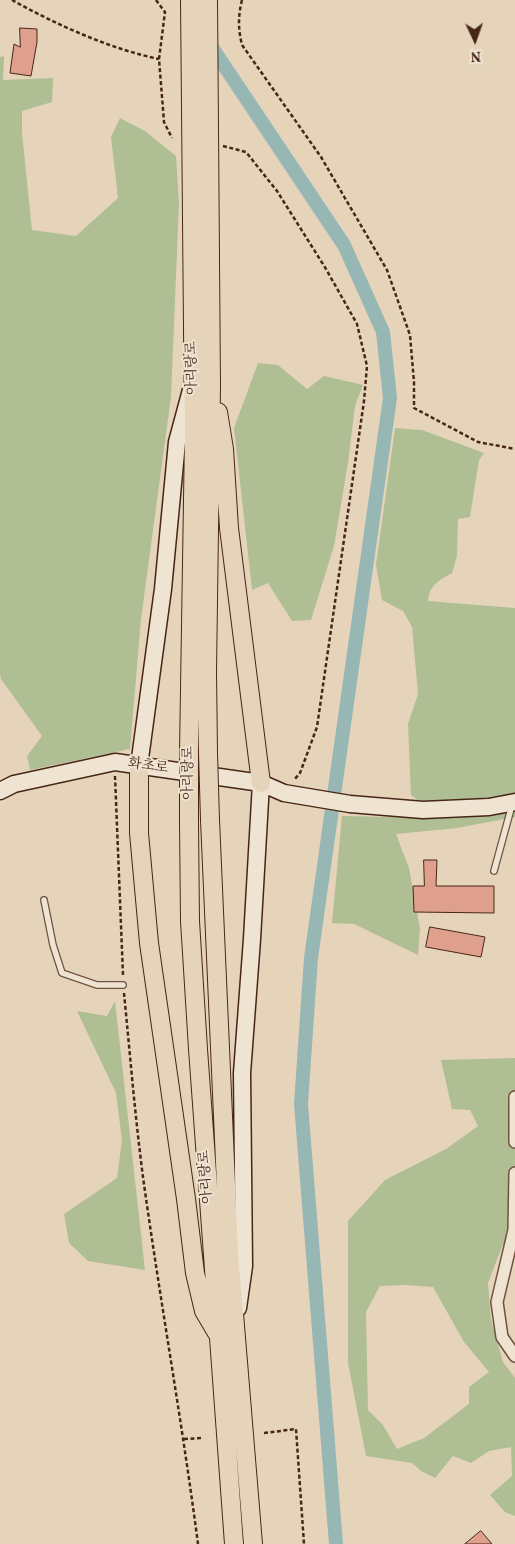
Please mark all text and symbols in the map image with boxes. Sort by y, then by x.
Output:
north arrow [450,15,500,65]
text: N [470,46,481,65]
street label: 아리랑로 [184,341,202,395]
street label: 아리랑로 [181,746,197,800]
street label: 화초로 [127,756,169,778]
street label: 아리랑로 [197,1149,217,1205]

